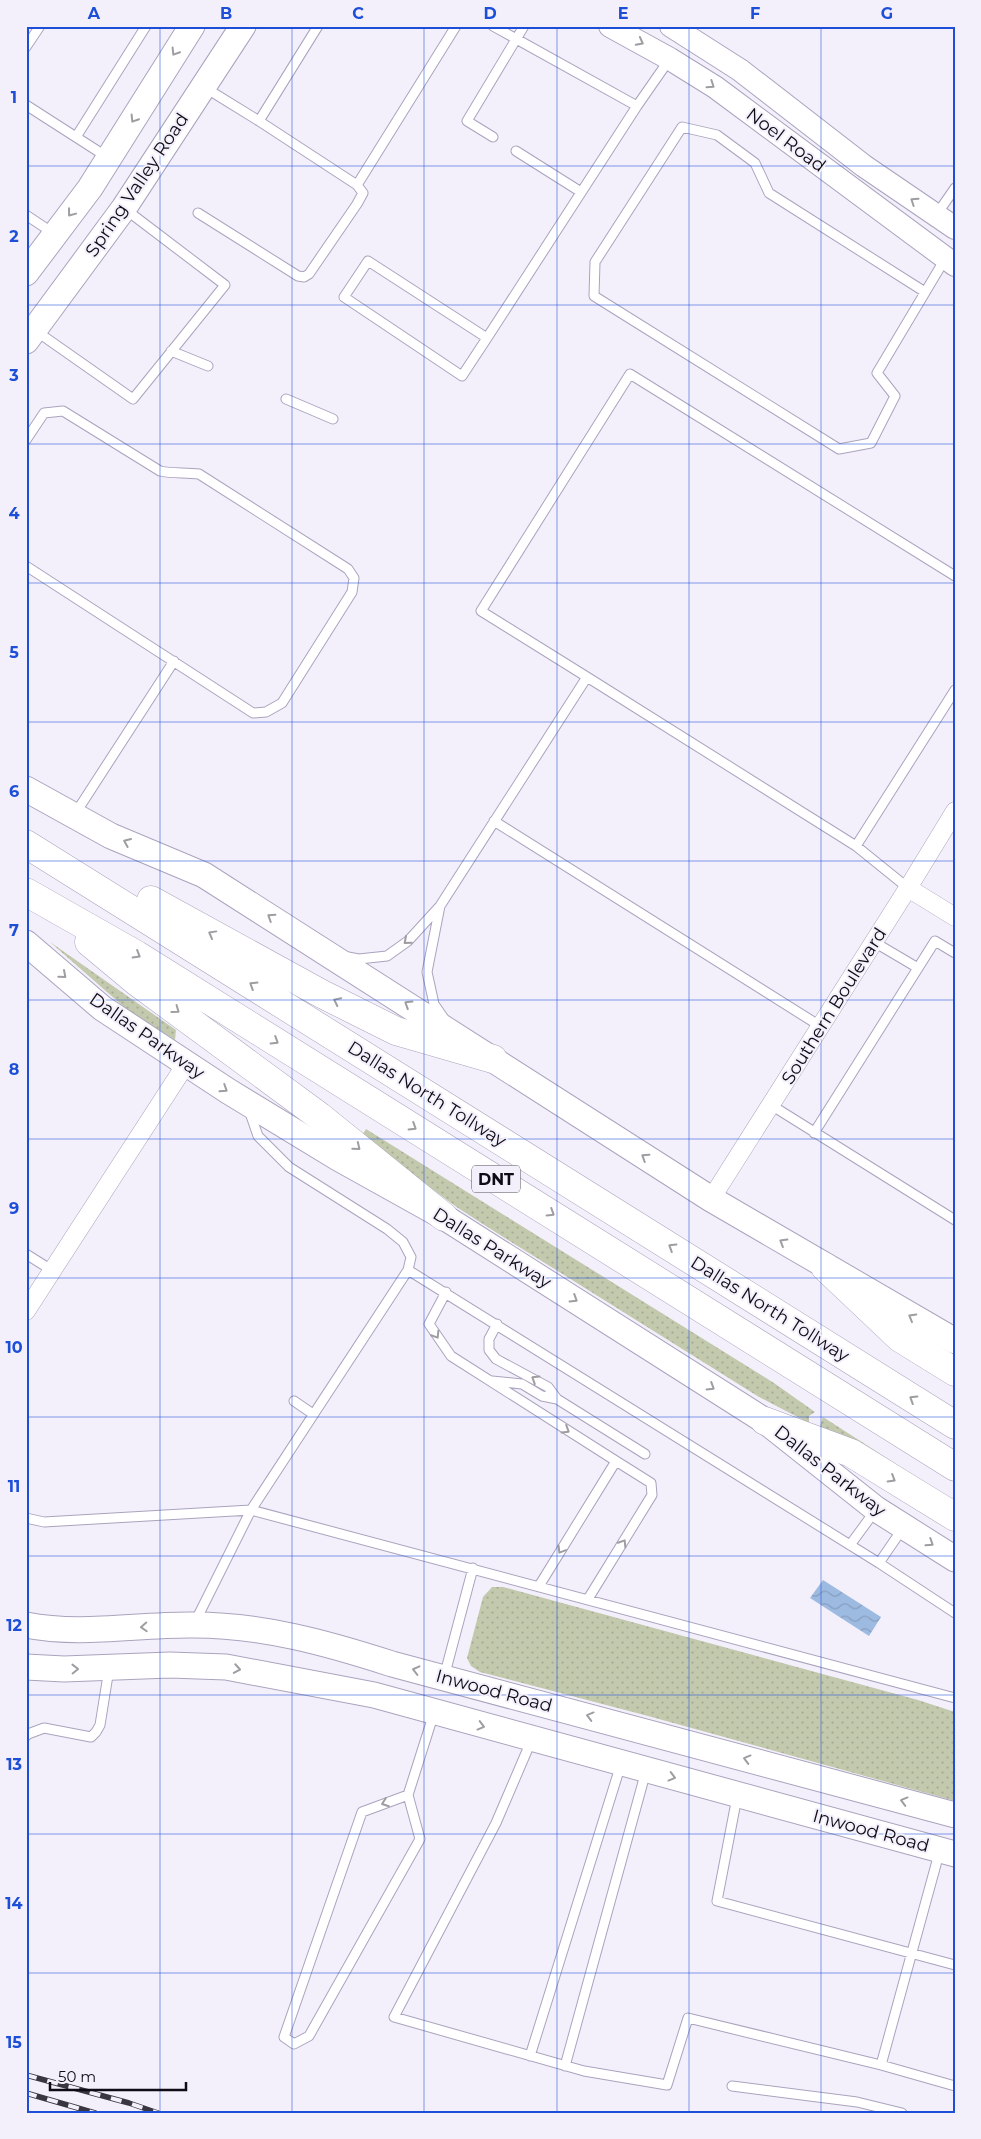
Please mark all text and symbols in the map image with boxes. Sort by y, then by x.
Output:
text: A [87,4,101,23]
text: B [220,4,232,23]
text: C [352,4,364,23]
text: D [483,4,497,23]
text: E [618,4,628,23]
text: F [750,4,760,23]
text: G [881,4,893,23]
one-way arrow [635,36,644,46]
one-way arrow [172,47,182,56]
one-way arrow [705,79,715,88]
text: 1 [11,88,17,107]
street label: Noel Road [742,103,830,177]
street label: Spring Valley Road [81,109,193,261]
one-way arrow [131,113,140,122]
one-way arrow [911,197,920,207]
one-way arrow [69,207,77,216]
text: 2 [9,227,19,246]
text: 3 [8,366,19,385]
text: 4 [8,504,20,523]
text: 5 [9,643,19,662]
text: 6 [9,782,19,801]
one-way arrow [123,838,132,849]
one-way arrow [267,914,276,924]
text: 7 [9,921,19,940]
street label: Southern Boulevard [777,924,891,1088]
one-way arrow [208,930,217,940]
one-way arrow [404,935,413,944]
one-way arrow [132,948,141,958]
one-way arrow [57,969,66,977]
one-way arrow [249,981,258,991]
street label: Dallas Parkway [85,988,209,1084]
one-way arrow [333,997,342,1008]
one-way arrow [404,1001,413,1011]
one-way arrow [170,1005,179,1013]
one-way arrow [270,1034,279,1044]
street label: Dallas North Tollway [344,1036,511,1152]
text: 8 [9,1060,19,1079]
one-way arrow [219,1082,228,1092]
one-way arrow [407,1121,416,1130]
one-way arrow [351,1141,360,1149]
one-way arrow [641,1154,651,1163]
road number: DNT [472,1166,520,1192]
text: 9 [9,1199,19,1218]
street label: Dallas Parkway [429,1203,555,1293]
one-way arrow [545,1207,554,1216]
one-way arrow [780,1239,789,1249]
one-way arrow [669,1244,678,1254]
street label: Dallas North Tollway [687,1251,854,1367]
one-way arrow [568,1293,577,1303]
one-way arrow [909,1314,918,1324]
one-way arrow [430,1329,439,1338]
text: 10 [5,1338,23,1357]
one-way arrow [532,1376,541,1386]
one-way arrow [706,1380,715,1390]
one-way arrow [910,1396,919,1405]
street label: Dallas Parkway [770,1421,890,1522]
one-way arrow [561,1423,570,1433]
one-way arrow [887,1473,896,1483]
text: 11 [8,1477,20,1496]
one-way arrow [925,1537,934,1546]
one-way arrow [616,1539,626,1548]
one-way arrow [558,1544,568,1553]
text: 12 [6,1616,22,1635]
one-way arrow [140,1622,148,1633]
one-way arrow [233,1663,241,1674]
one-way arrow [72,1664,79,1674]
one-way arrow [411,1665,420,1676]
street label: Inwood Road [433,1665,555,1717]
one-way arrow [586,1712,594,1722]
one-way arrow [477,1720,485,1730]
one-way arrow [743,1754,751,1764]
text: 13 [6,1755,22,1774]
one-way arrow [667,1772,676,1782]
one-way arrow [899,1796,908,1807]
one-way arrow [381,1797,390,1807]
street label: Inwood Road [810,1805,932,1857]
text: 14 [5,1894,23,1913]
text: 15 [6,2033,22,2052]
scale bar [50,2059,186,2091]
text: 50 m [58,2067,96,2086]

